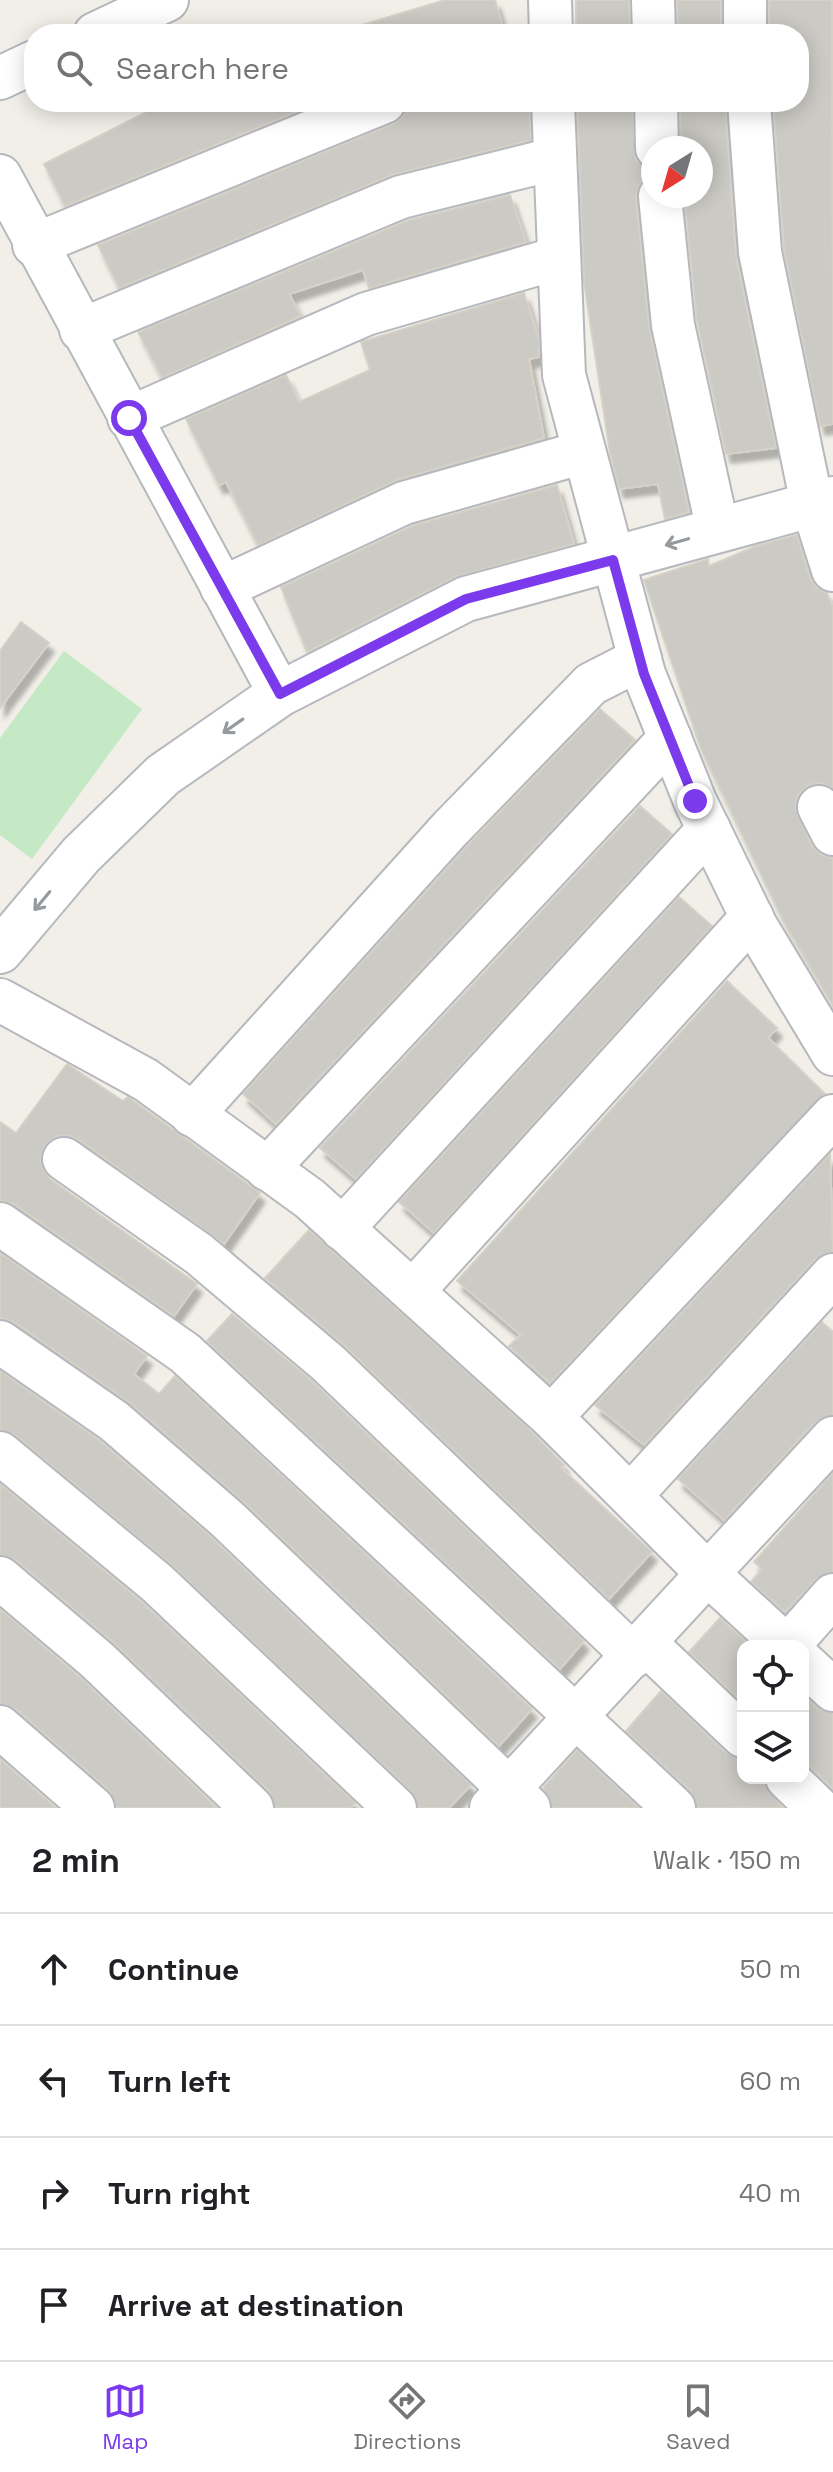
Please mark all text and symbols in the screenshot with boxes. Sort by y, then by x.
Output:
search box [24,24,809,112]
icon: search [52,46,96,90]
text: Search here [116,49,289,88]
north arrow [641,136,713,208]
route start [111,400,147,436]
one-way arrow [664,536,690,551]
one-way arrow [223,718,245,734]
route end [677,783,713,819]
one-way arrow [33,890,51,910]
map controls [737,1640,809,1784]
button: locate [737,1640,809,1712]
button: layers [737,1712,809,1784]
text: 2 min [32,1839,120,1882]
text: Walk · 150 m [653,1843,801,1877]
icon: ahead [32,1947,76,1991]
text: Continue [108,1950,239,1989]
text: 50 m [740,1952,801,1986]
icon: left [32,2059,76,2103]
text: Turn left [108,2062,231,2101]
text: 60 m [739,2064,801,2098]
icon: right [32,2171,76,2215]
text: Turn right [108,2174,251,2213]
text: 40 m [739,2176,801,2210]
icon: arrive [32,2283,76,2327]
text: Arrive at destination [108,2286,404,2325]
tab: Map [103,2379,148,2455]
tab: Directions [353,2379,461,2455]
tab: Saved [666,2379,730,2455]

